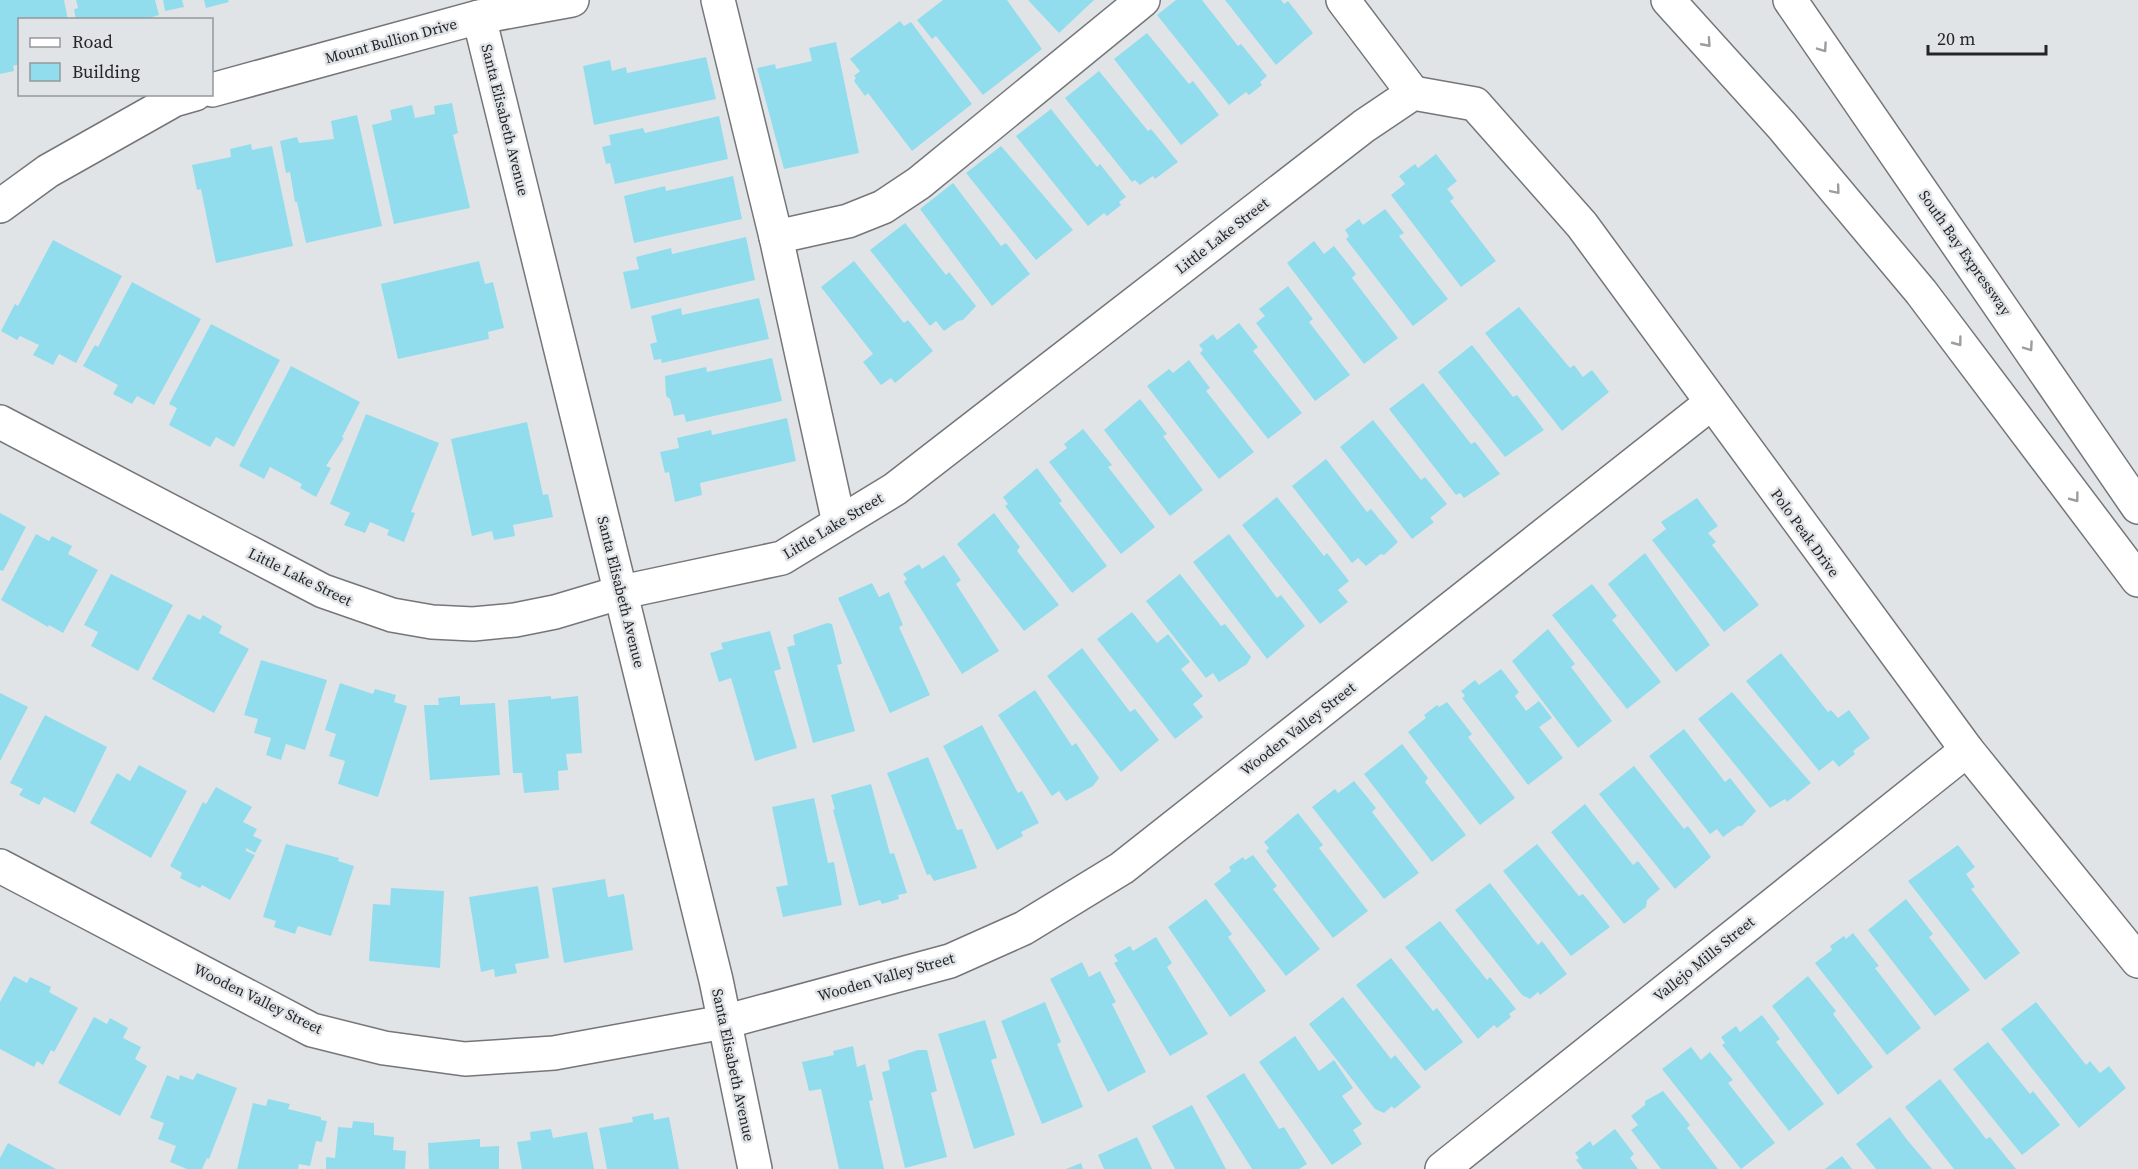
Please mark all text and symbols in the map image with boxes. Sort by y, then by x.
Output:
street label: Mount Bullion Drive [323,13,459,68]
legend [18,18,213,96]
scale bar [1928,18,2046,56]
text: 20 m [1937,26,1975,51]
text: Road [72,29,113,54]
one-way arrow [1700,36,1711,47]
street label: Santa Elisabeth Avenue [477,42,535,198]
one-way arrow [1816,42,1827,53]
text: Building [72,59,140,84]
one-way arrow [1828,183,1839,194]
street label: South Bay Expressway [1914,186,2017,320]
street label: Little Lake Street [1171,192,1273,279]
one-way arrow [1951,335,1962,346]
one-way arrow [2022,341,2034,351]
street label: Polo Peak Drive [1766,484,1845,581]
street label: Little Lake Street [779,487,887,564]
one-way arrow [2068,491,2079,502]
street label: Santa Elisabeth Avenue [593,514,651,670]
street label: Little Lake Street [245,542,356,611]
street label: Wooden Valley Street [1236,677,1360,780]
street label: Vallejo Mills Street [1649,911,1759,1006]
street label: Wooden Valley Street [815,947,957,1006]
street label: Wooden Valley Street [190,958,326,1039]
street label: Santa Elisabeth Avenue [707,987,760,1143]

